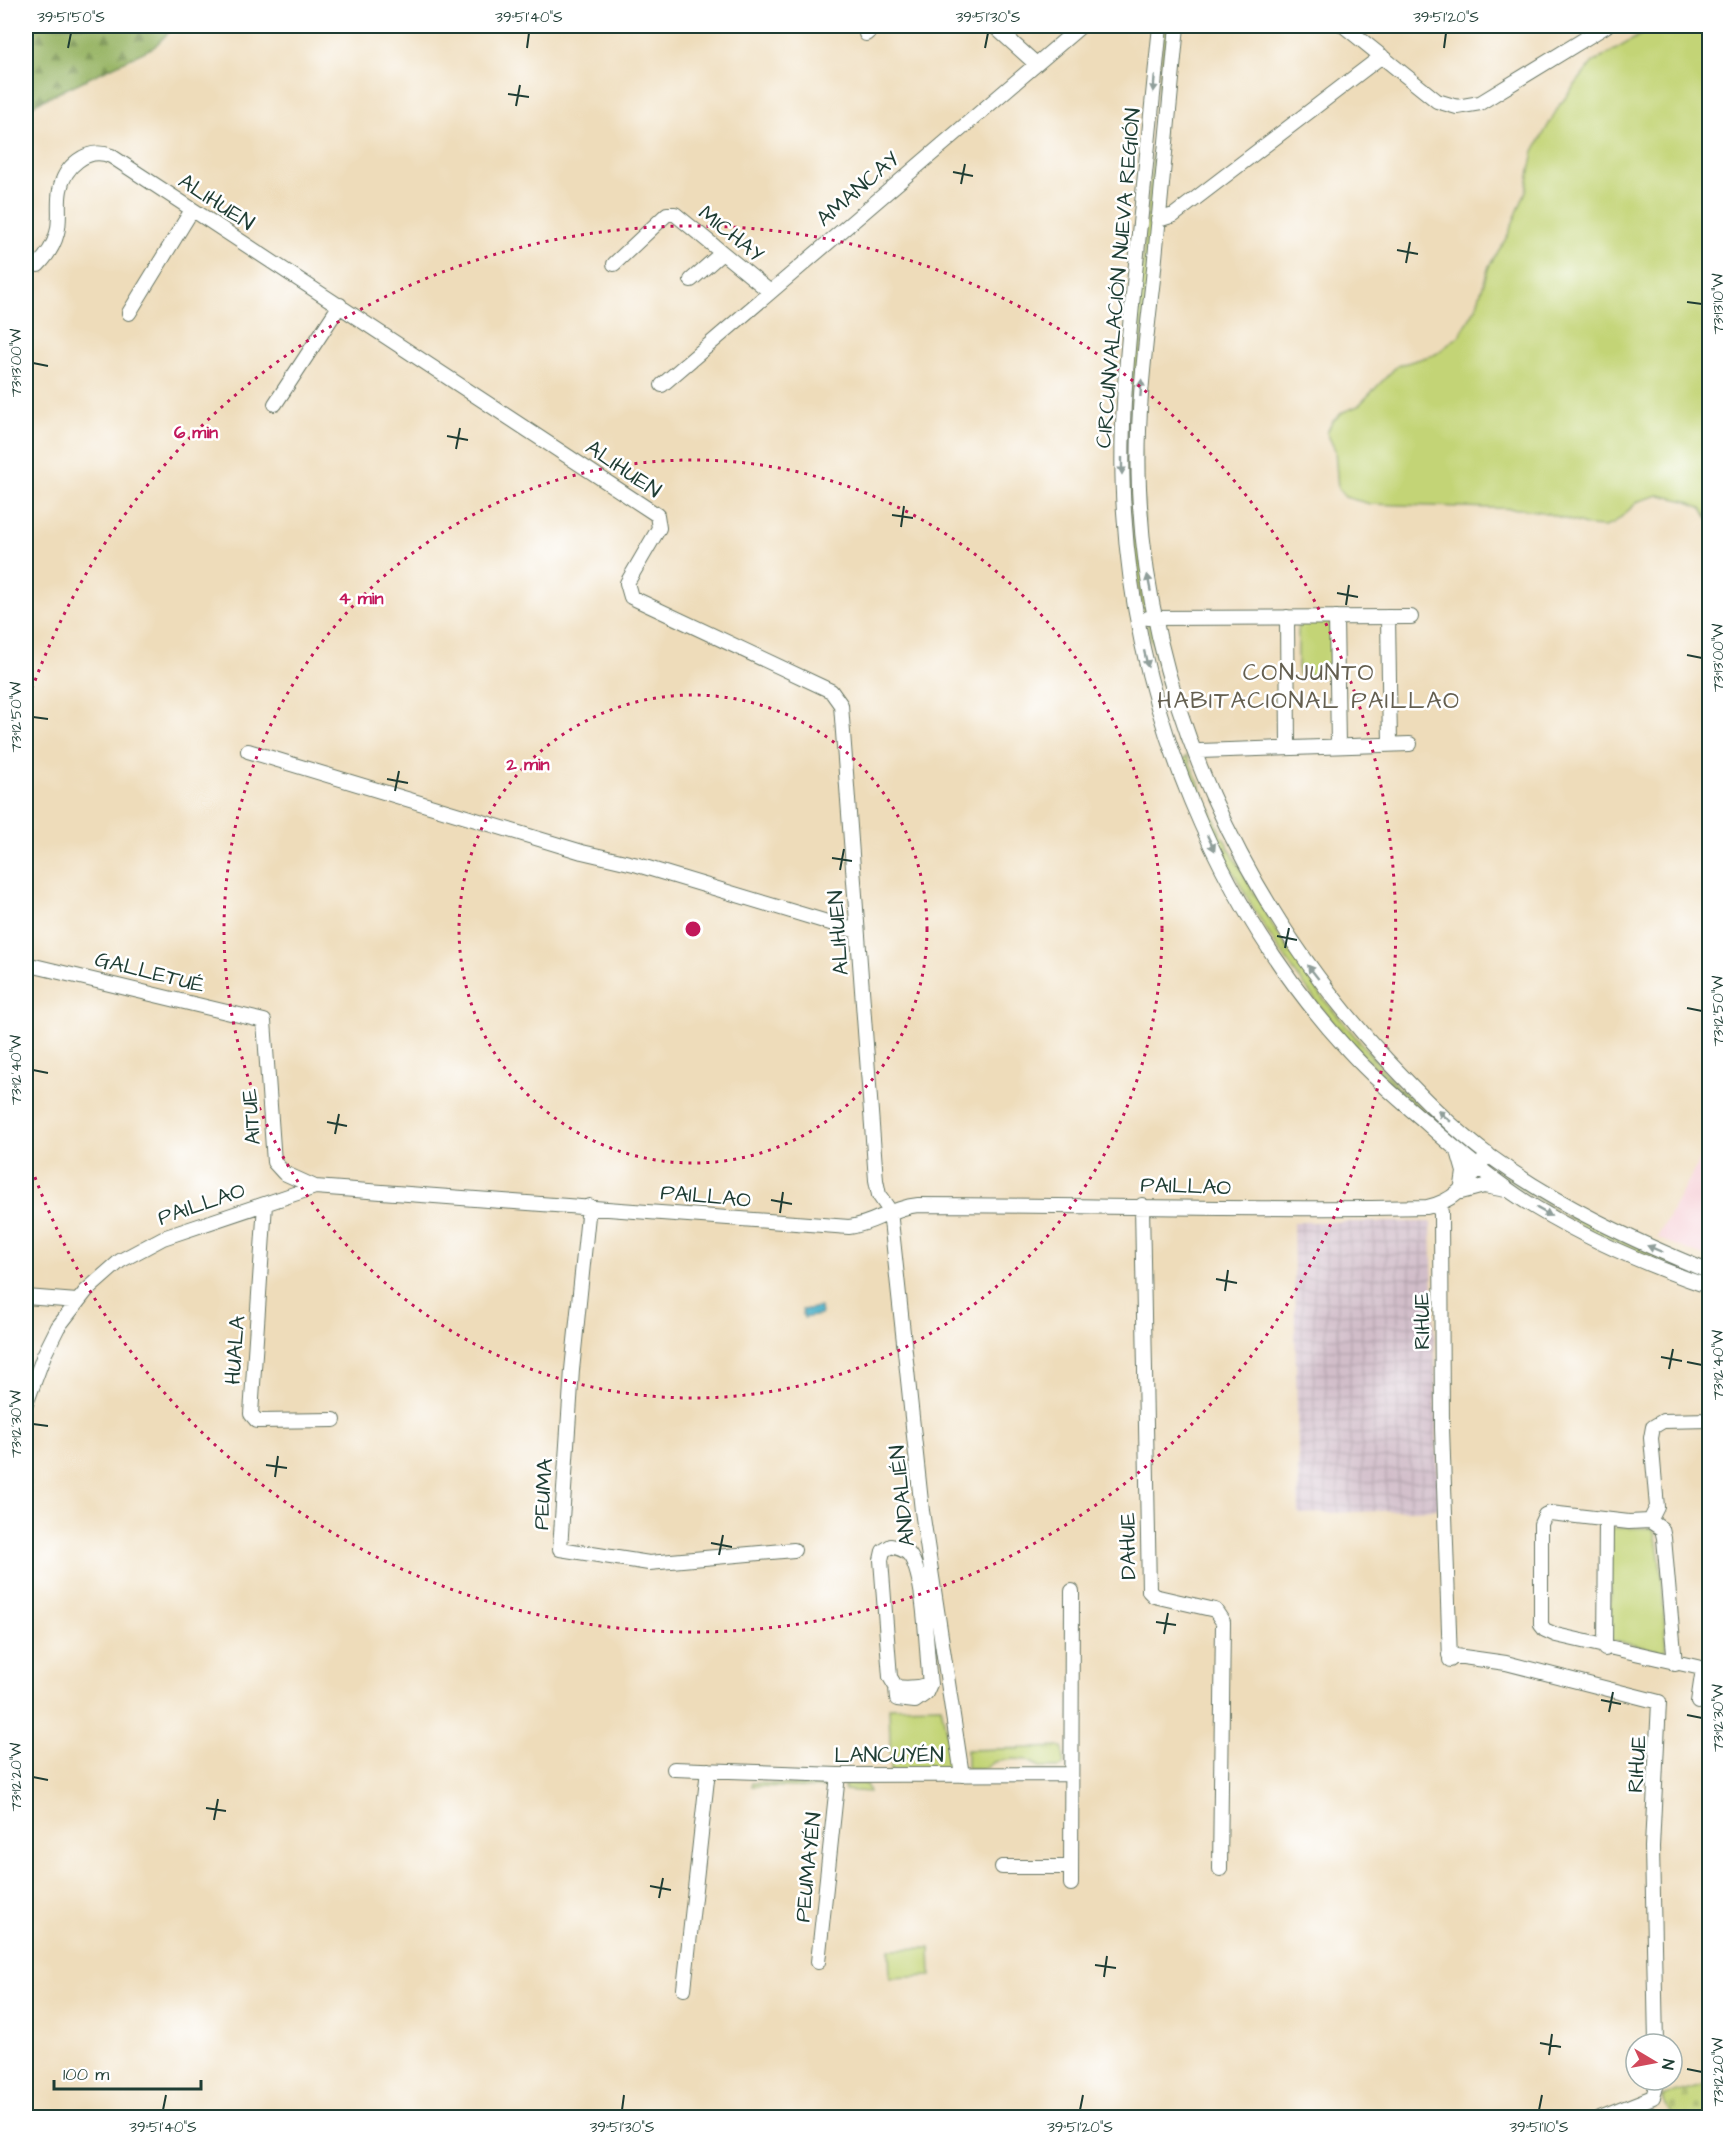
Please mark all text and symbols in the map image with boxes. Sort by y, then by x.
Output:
text: 39°51'50"S [37,7,105,28]
text: 39°51'40"S [495,7,563,28]
text: 39°51'30"S [956,7,1021,28]
text: 39°51'20"S [1413,7,1479,28]
one-way arrow [1149,74,1159,93]
street label: CIRCUNVALACIÓN NUEVA REGIÓN [1088,107,1149,450]
street label: AMANCAY [809,144,907,234]
street label: ALIHUEN [172,166,260,239]
street label: MICHAY [692,198,771,270]
text: 73°13'10"W [1708,273,1729,335]
text: 73°13'00"W [6,329,27,397]
one-way arrow [1136,379,1146,398]
text: 6 min [174,420,218,445]
street label: ALIHUEN [579,433,667,506]
one-way arrow [1117,457,1127,476]
one-way arrow [1144,573,1153,592]
text: 4 min [338,586,384,611]
text: 73°13'00"W [1708,624,1729,692]
one-way arrow [1141,650,1151,669]
district label: CONJUNTO HABITACIONAL PAILLAO [1157,656,1461,718]
text: 73°12'50"W [6,682,27,752]
text: 2 min [505,752,550,777]
one-way arrow [1206,834,1215,851]
street label: ALIHUEN [820,889,857,976]
centre of rings [683,919,703,939]
street label: GALLETUÉ [92,944,208,1001]
one-way arrow [1306,964,1319,980]
text: 73°12'50"W [1708,976,1729,1046]
text: 73°12'40"W [6,1035,27,1105]
street label: AITUE [234,1088,269,1146]
one-way arrow [1436,1109,1452,1122]
street label: PAILLAO [1140,1169,1232,1204]
street label: PAILLAO [154,1175,250,1234]
street label: PAILLAO [659,1177,753,1216]
one-way arrow [1536,1207,1553,1217]
one-way arrow [1646,1244,1664,1254]
street label: RIHUE [1407,1292,1438,1350]
street label: HUALA [218,1315,253,1386]
text: 73°12'40"W [1708,1330,1729,1400]
text: 73°12'30"W [6,1390,27,1458]
street label: ANDALIÉN [882,1443,923,1548]
street label: PEUMA [526,1457,561,1531]
street label: DAHUE [1112,1512,1145,1580]
text: 73°12'30"W [1708,1684,1729,1752]
street label: RIHUE [1620,1734,1655,1794]
street label: LANCUYÉN [834,1740,944,1771]
text: 73°12'20"W [6,1743,27,1811]
street label: PEUMAYÉN [787,1811,830,1924]
north arrow [1624,2032,1684,2092]
text: 73°12'20"W [1708,2038,1729,2106]
scale bar [54,2053,201,2091]
text: N [1656,2058,1679,2071]
text: 100 m [63,2062,109,2087]
text: 39°51'40"S [129,2117,197,2138]
text: 39°51'30"S [590,2117,655,2138]
text: 39°51'20"S [1047,2117,1113,2138]
text: 39°51'10"S [1509,2117,1569,2138]

